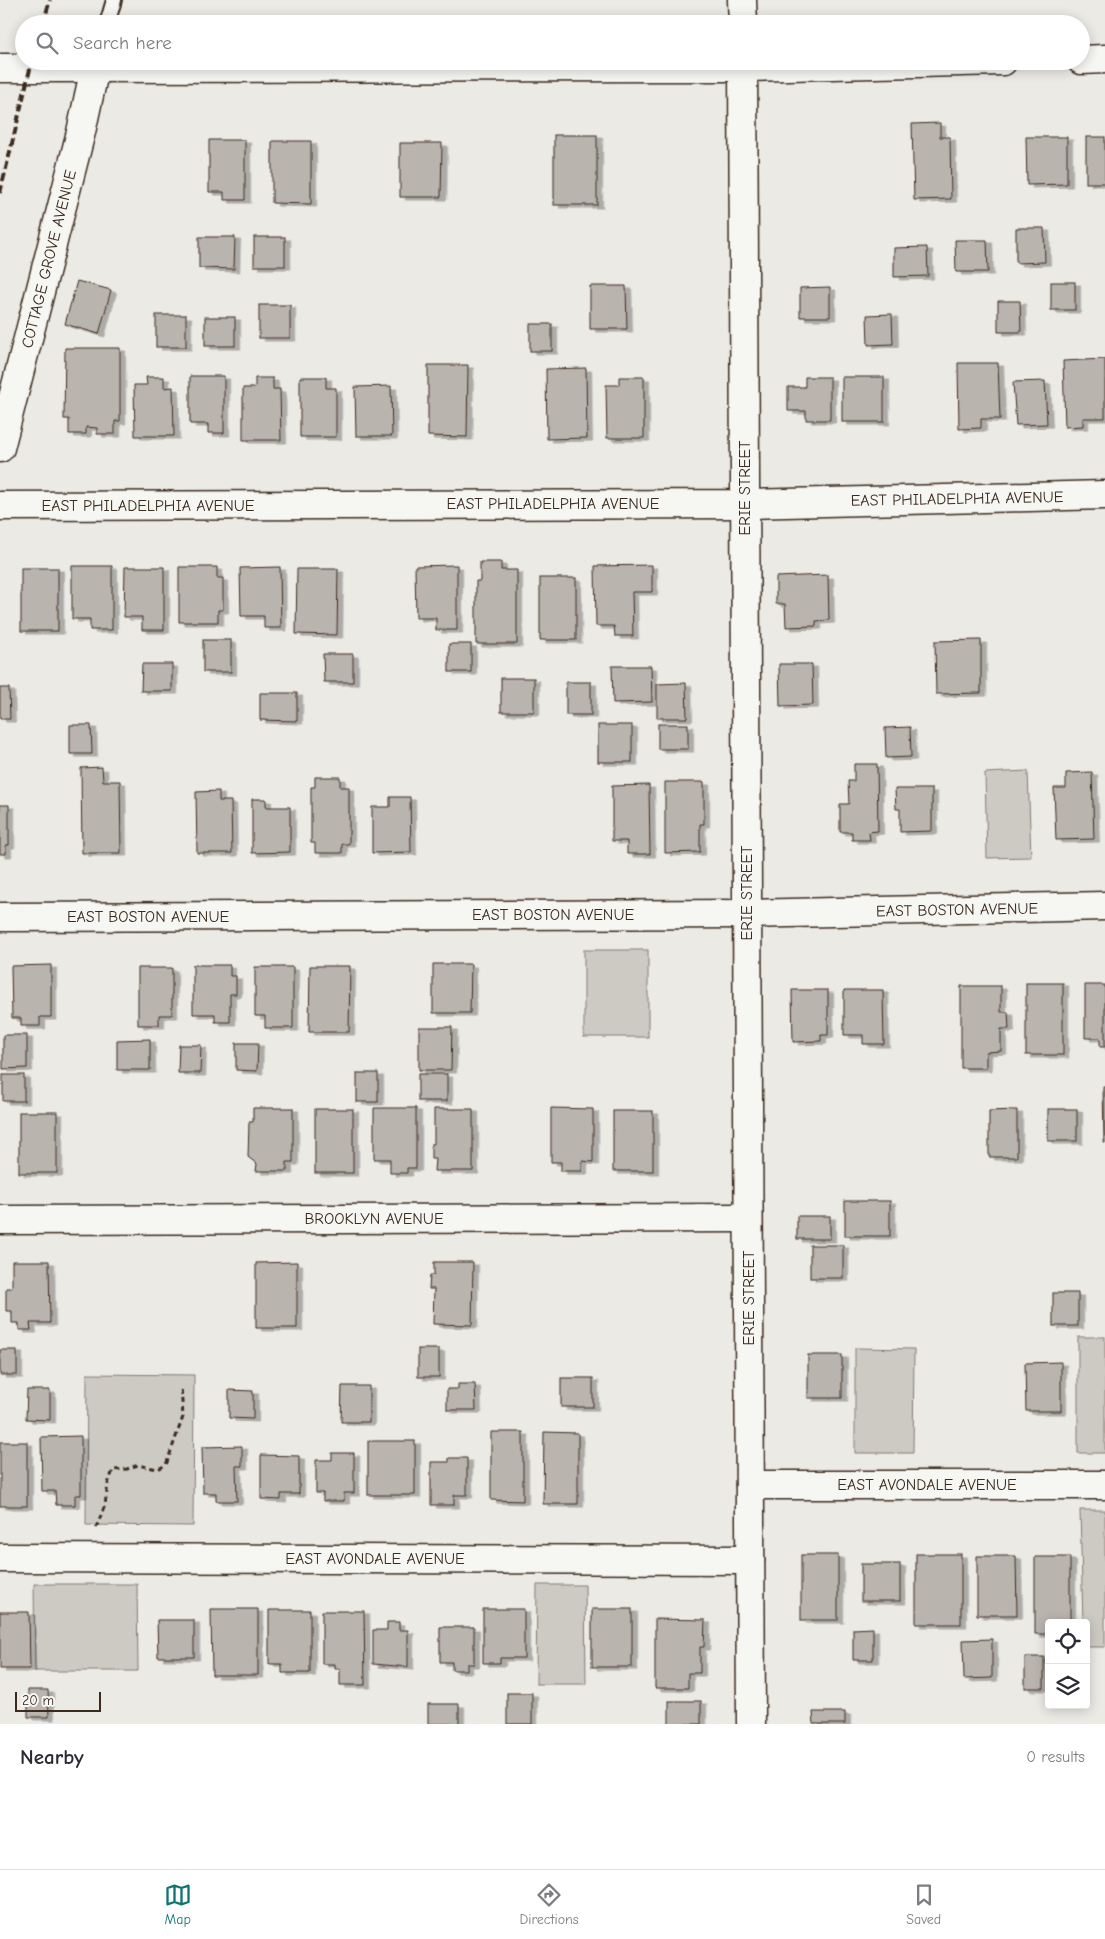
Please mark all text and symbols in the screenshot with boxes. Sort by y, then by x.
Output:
search box [15,15,1090,70]
icon: search [33,29,61,57]
text: Search here [73,32,172,54]
street label: COTTAGE GROVE AVENUE [18,168,80,350]
street label: ERIE STREET [736,440,754,535]
street label: EAST PHILADELPHIA AVENUE [850,488,1064,510]
street label: EAST PHILADELPHIA AVENUE [447,495,660,513]
street label: EAST PHILADELPHIA AVENUE [42,497,255,515]
street label: ERIE STREET [738,845,756,940]
street label: EAST BOSTON AVENUE [876,900,1039,920]
street label: EAST BOSTON AVENUE [472,906,634,924]
street label: EAST BOSTON AVENUE [67,908,229,926]
street label: BROOKLYN AVENUE [304,1210,444,1228]
street label: ERIE STREET [740,1250,758,1345]
street label: EAST AVONDALE AVENUE [837,1476,1017,1494]
street label: EAST AVONDALE AVENUE [285,1550,465,1568]
map controls [1045,1619,1090,1709]
button: locate [1045,1619,1090,1664]
button: layers [1045,1664,1090,1709]
scale bar [15,1689,101,1712]
text: 20 m [22,1692,54,1709]
text: Nearby [20,1745,84,1769]
text: 0 results [1026,1748,1085,1766]
tab: Map [164,1881,192,1928]
tab: Directions [519,1881,579,1928]
tab: Saved [906,1881,941,1928]

